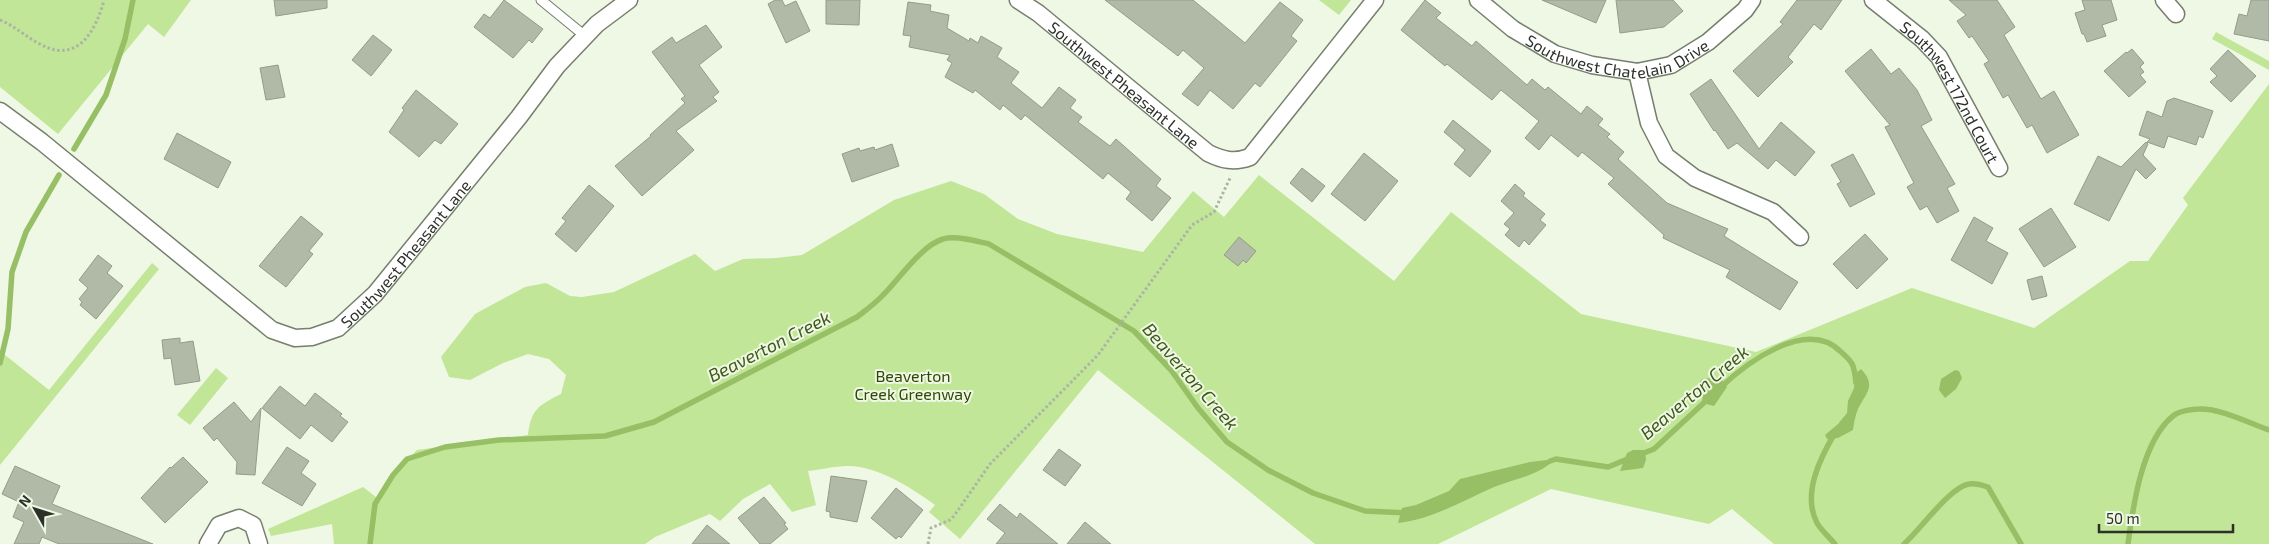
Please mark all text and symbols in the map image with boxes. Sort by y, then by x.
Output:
street label: Southwest 172nd Court [1897,16,2004,166]
street label: Southwest Pheasant Lane [1046,17,1204,152]
street label: Southwest Chatelain Drive [1521,25,1713,47]
text: Southwest Chatelain Drive [1523,30,1712,81]
street label: Southwest Pheasant Lane [336,175,474,331]
water label: Beaverton Creek [704,306,834,386]
water label: Beaverton Creek [1138,318,1244,434]
water label: Beaverton Creek [1635,340,1753,444]
park label: Beaverton Creek Greenway [854,366,972,403]
north arrow [10,484,60,534]
text: N [15,491,34,510]
scale bar [2099,502,2233,534]
text: 50 m [2106,509,2140,527]

